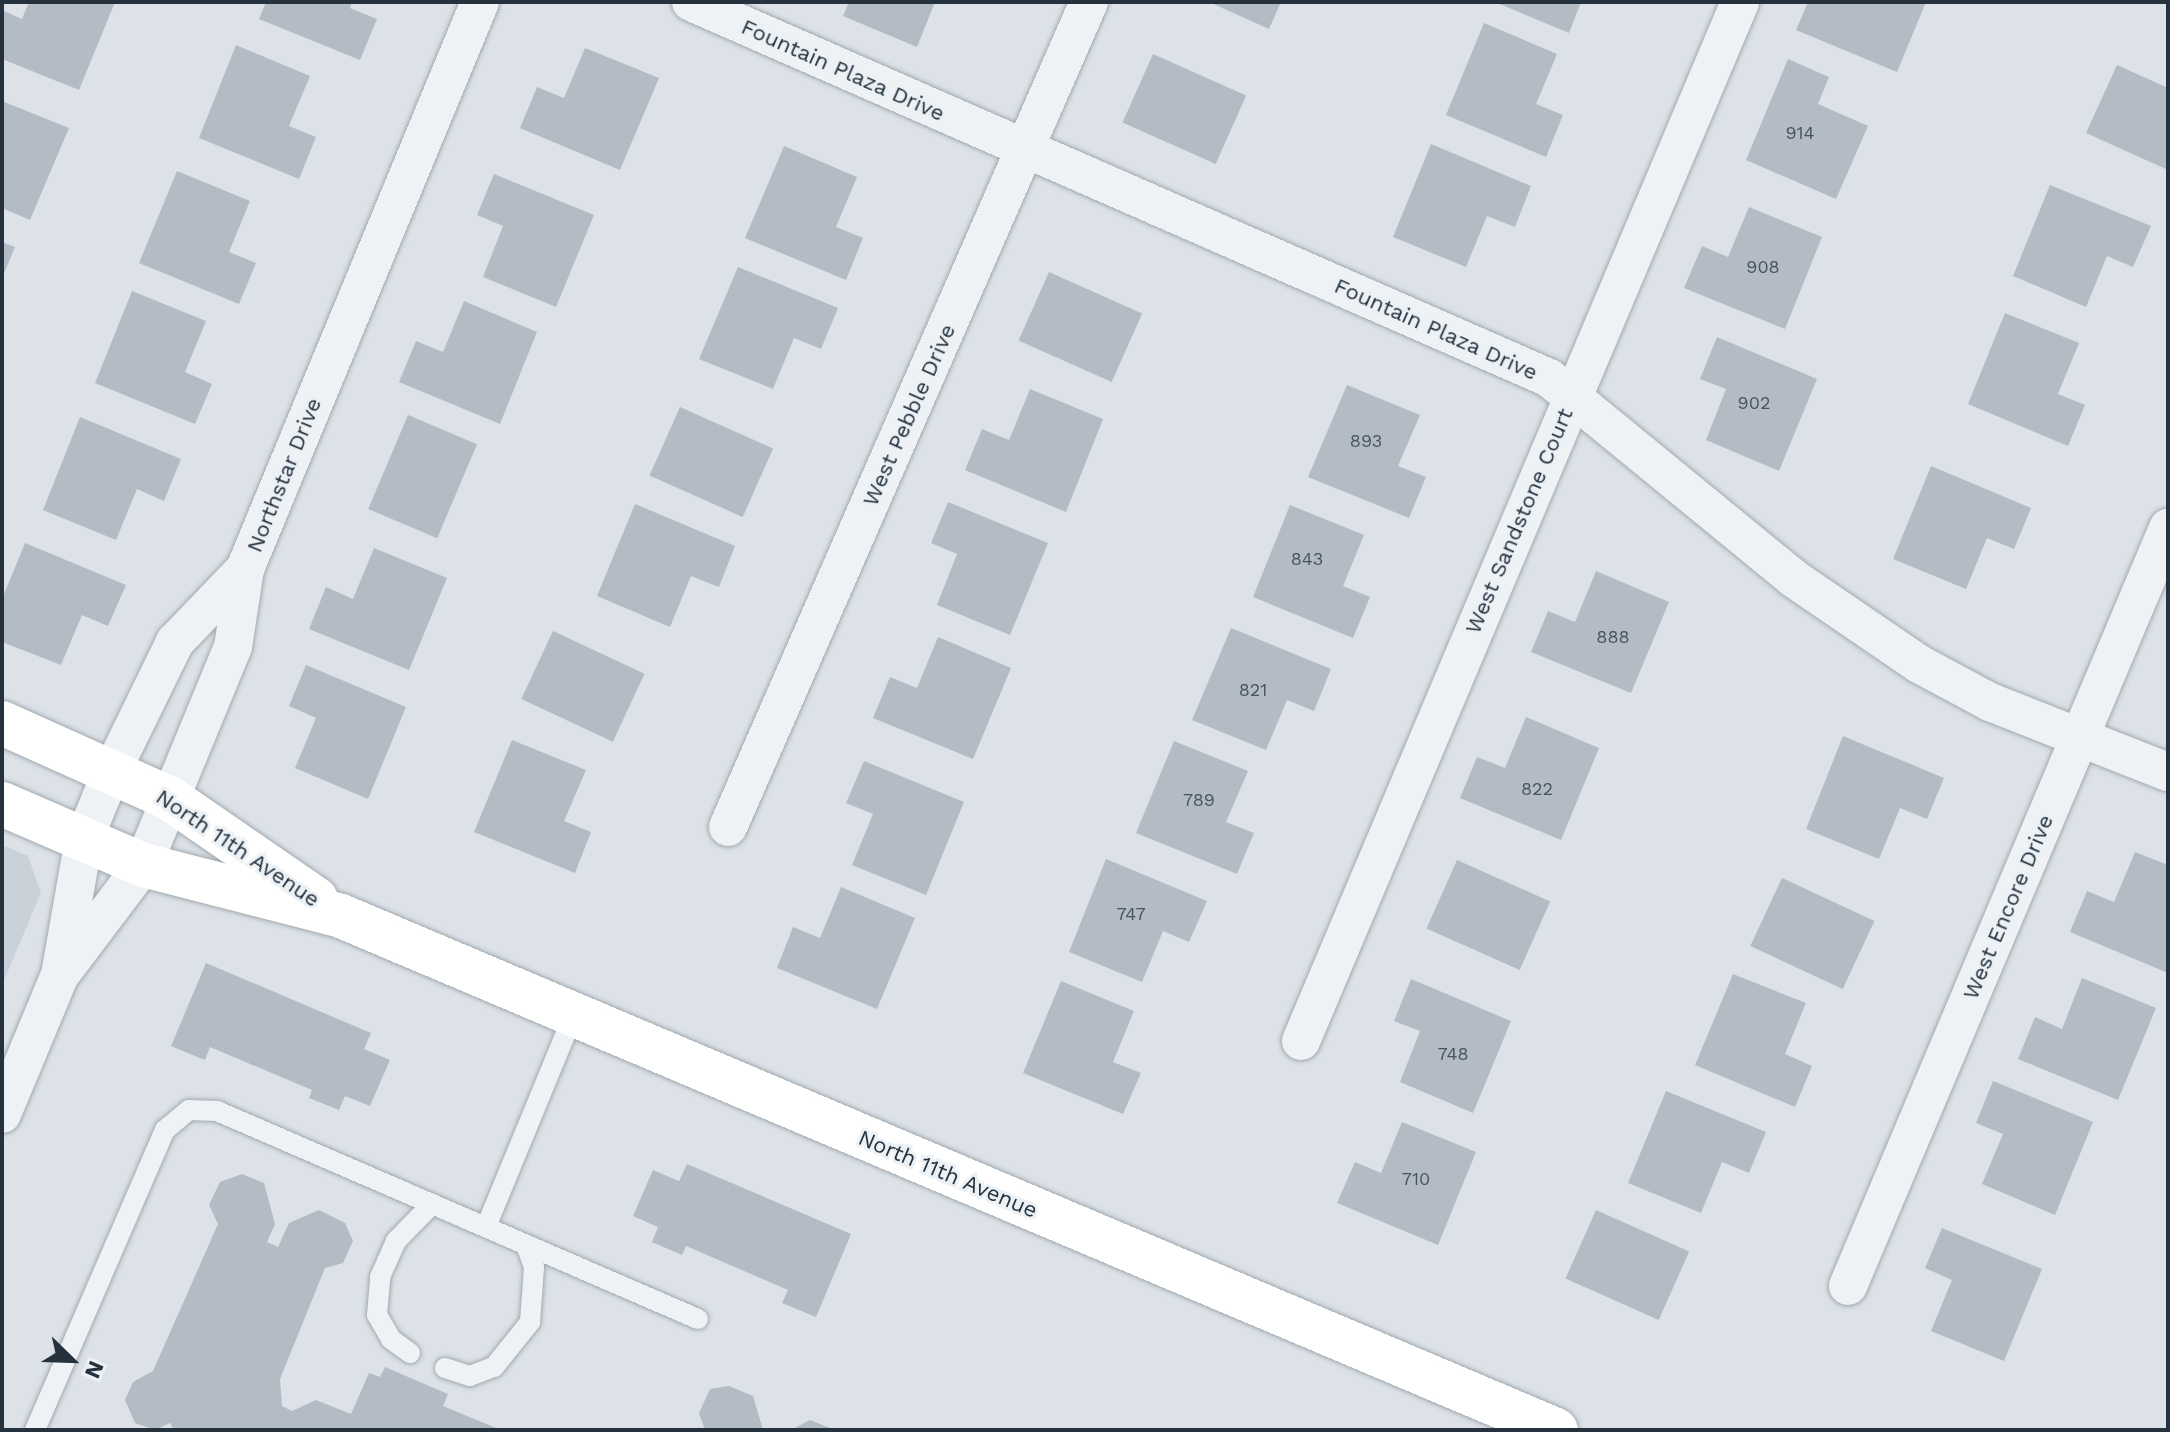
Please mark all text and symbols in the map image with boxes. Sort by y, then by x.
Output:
street label: Fountain Plaza Drive [737,13,949,127]
house number: 914 [1785,122,1815,144]
house number: 908 [1746,256,1780,278]
street label: Fountain Plaza Drive [1330,272,1542,386]
street label: West Pebble Drive [857,320,961,510]
house number: 902 [1738,392,1770,414]
street label: Northstar Drive [241,394,327,556]
street label: West Sandstone Court [1459,404,1579,638]
house number: 893 [1350,430,1382,452]
house number: 843 [1291,548,1323,570]
house number: 888 [1596,626,1630,648]
house number: 821 [1239,679,1267,701]
house number: 822 [1521,778,1553,800]
street label: North 11th Avenue [151,783,325,913]
house number: 789 [1183,789,1215,811]
street label: West Encore Drive [1957,811,2059,1003]
house number: 747 [1116,903,1146,925]
house number: 748 [1438,1043,1468,1065]
street label: North 11th Avenue [854,1124,1042,1224]
house number: 710 [1402,1168,1430,1190]
north arrow [32,1320,112,1400]
text: N [80,1357,109,1382]

